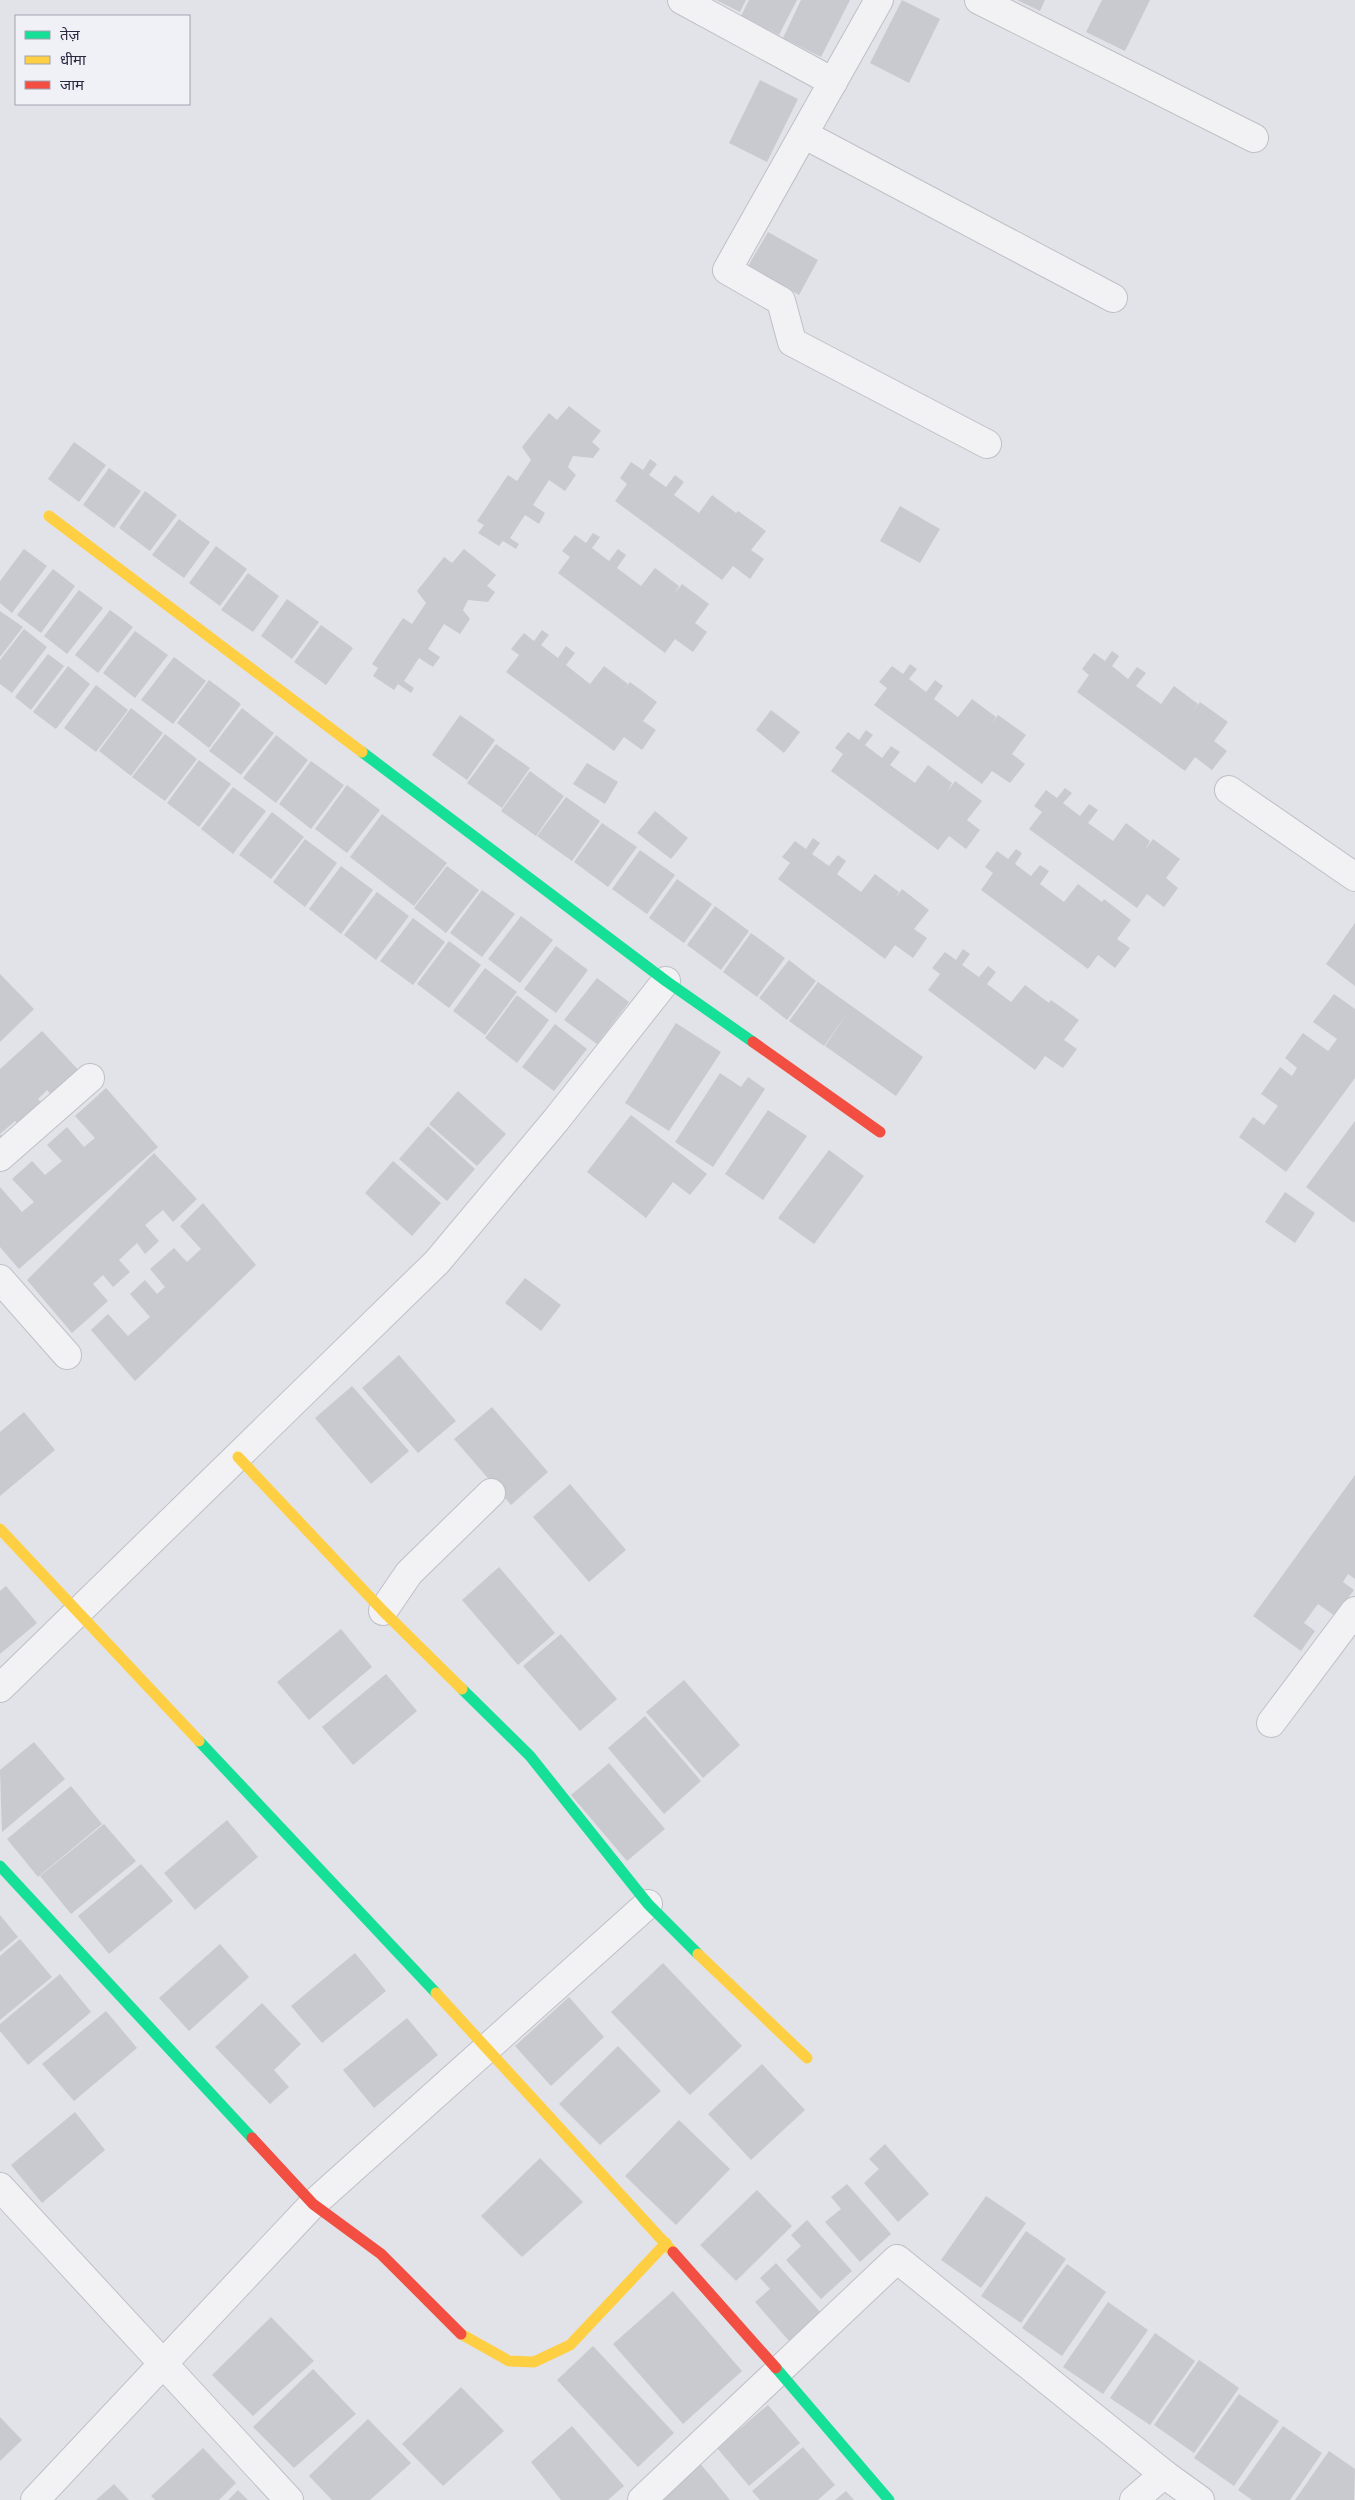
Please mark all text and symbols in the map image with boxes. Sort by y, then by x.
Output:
legend [15,15,190,105]
text: तेज़ [60,25,81,44]
text: धीमा [60,50,87,69]
text: जाम [60,75,85,94]

